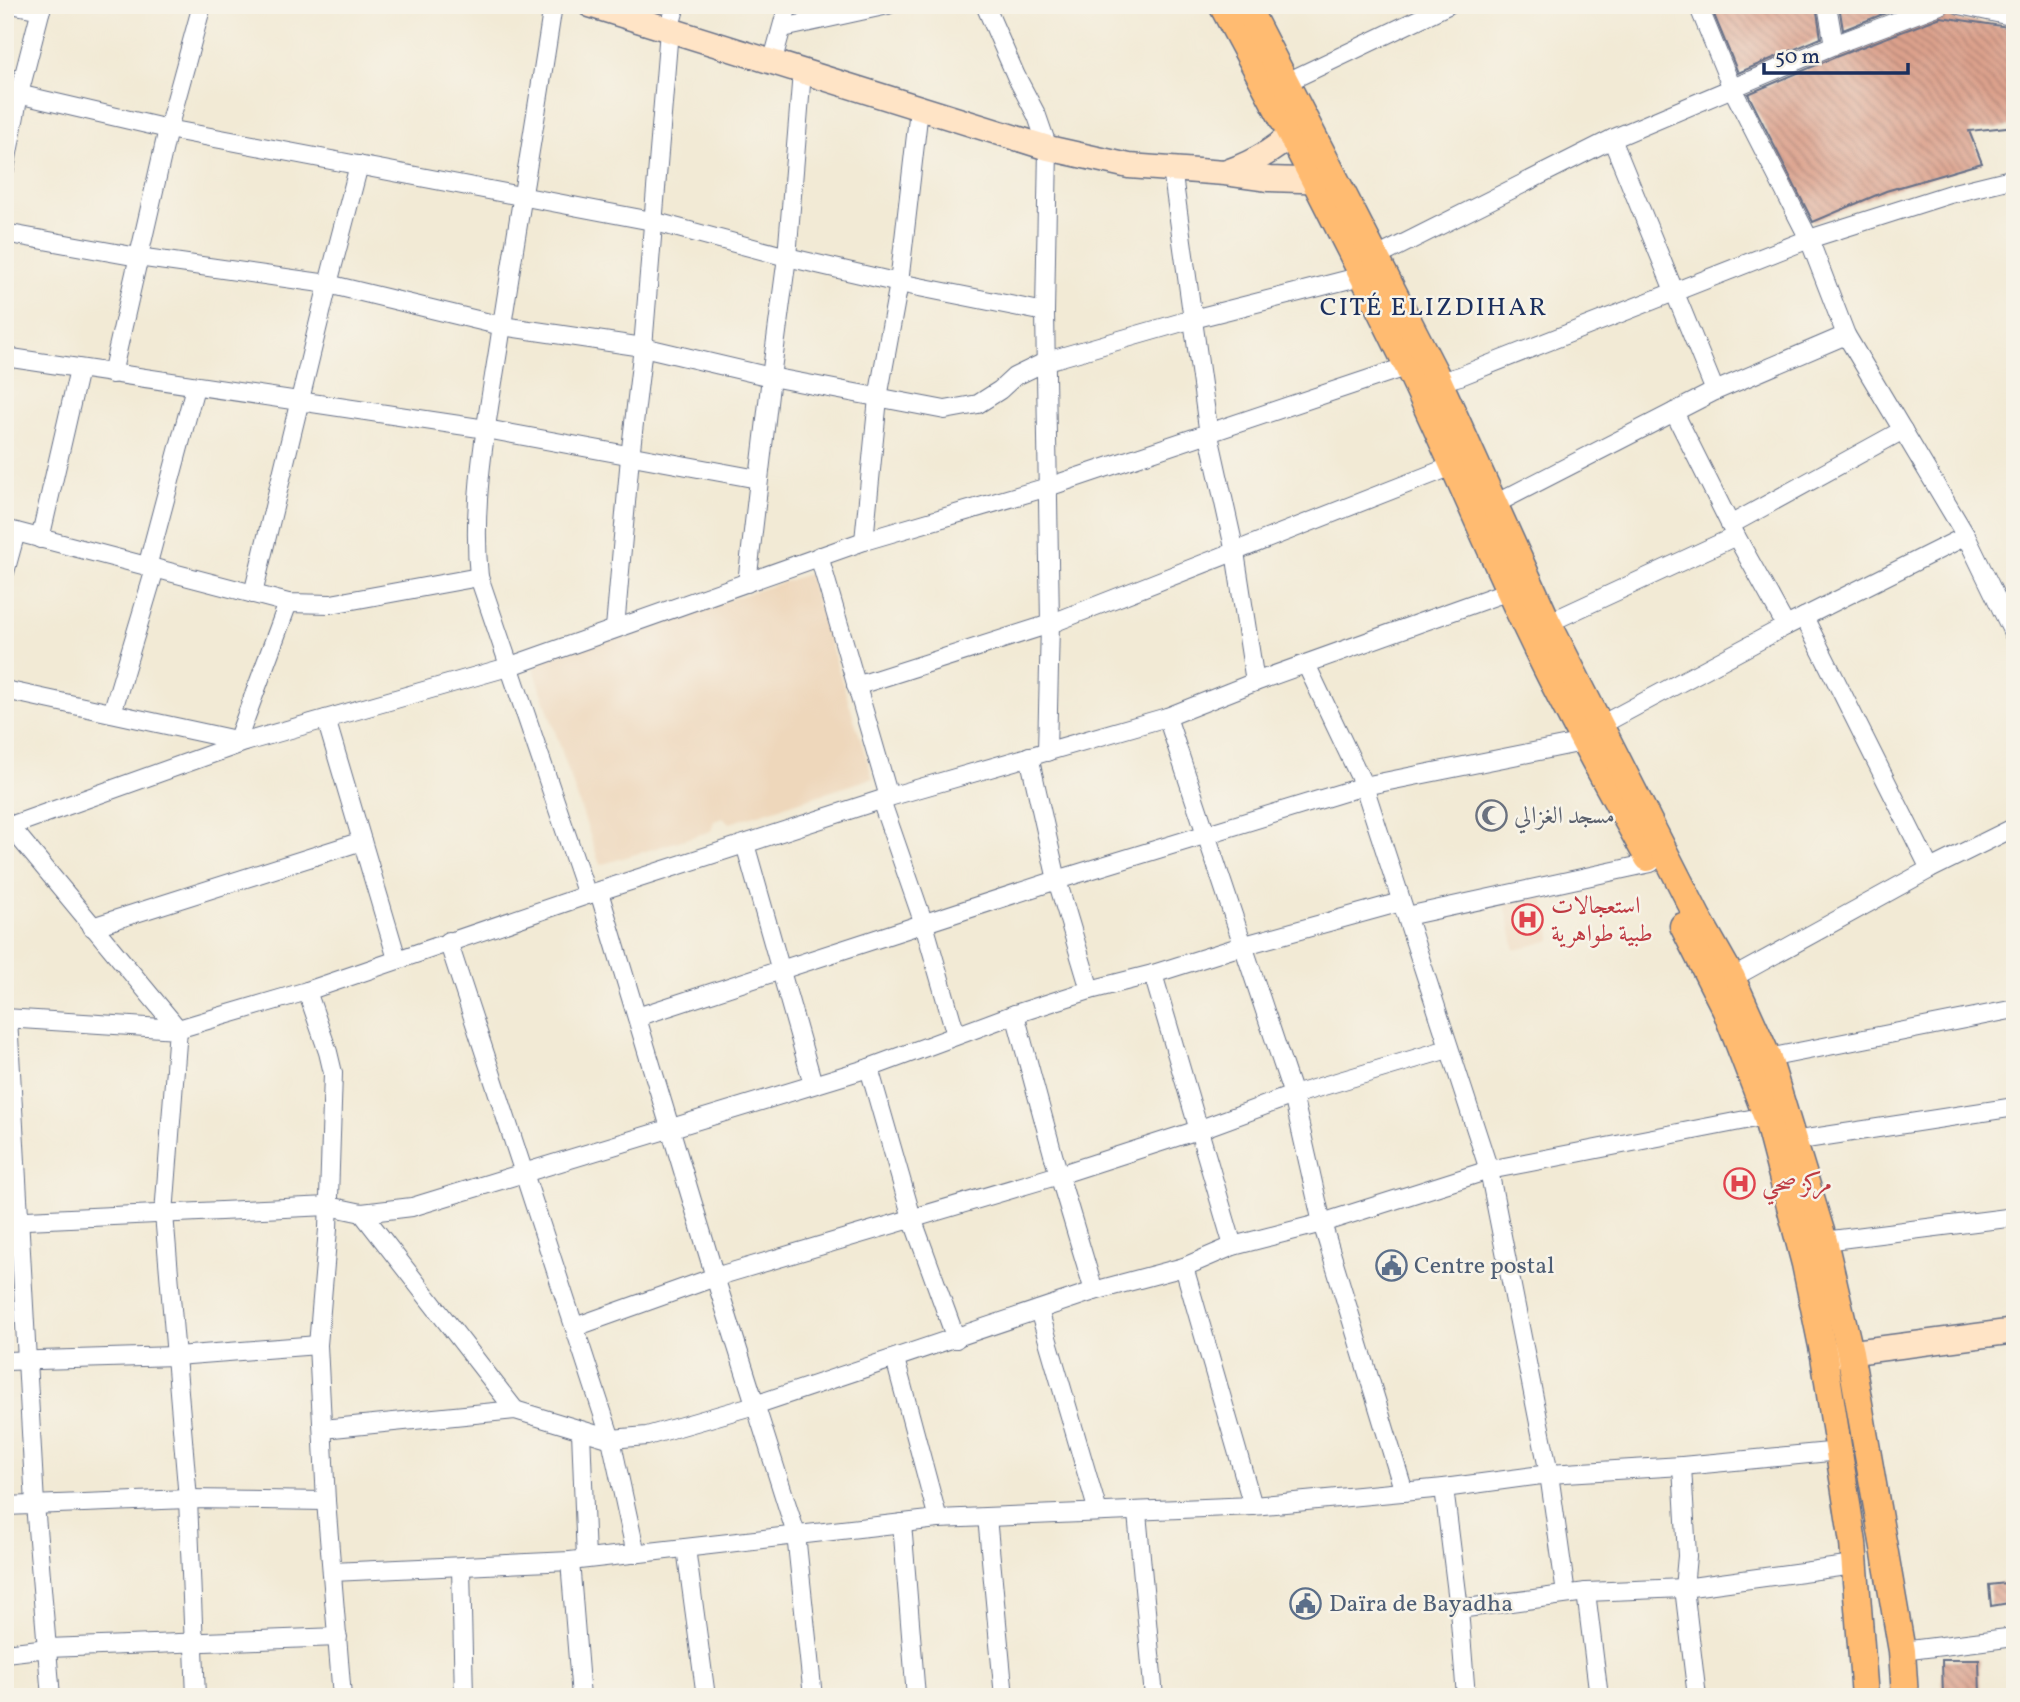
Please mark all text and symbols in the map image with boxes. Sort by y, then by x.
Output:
scale bar [1764,32,1908,76]
text: 50 m [1775,43,1820,72]
district label: CITÉ ELIZDIHAR [1320,290,1548,326]
mosque icon: مسجد الغزالي [1474,798,1508,832]
place label: مسجد الغزالي [1514,800,1615,834]
place label: استعجالات طبية طواهرية [1551,890,1653,952]
hospital icon: استعجالات طبية طواهرية [1511,902,1545,936]
hospital icon: مركز صحي [1722,1166,1756,1200]
place label: مركز صحي [1762,1168,1832,1206]
public building icon: Centre postal [1374,1248,1408,1282]
place label: Centre postal [1414,1250,1554,1284]
public building icon: Daïra de Bayadha [1289,1586,1323,1620]
place label: Daïra de Bayadha [1329,1588,1513,1622]

